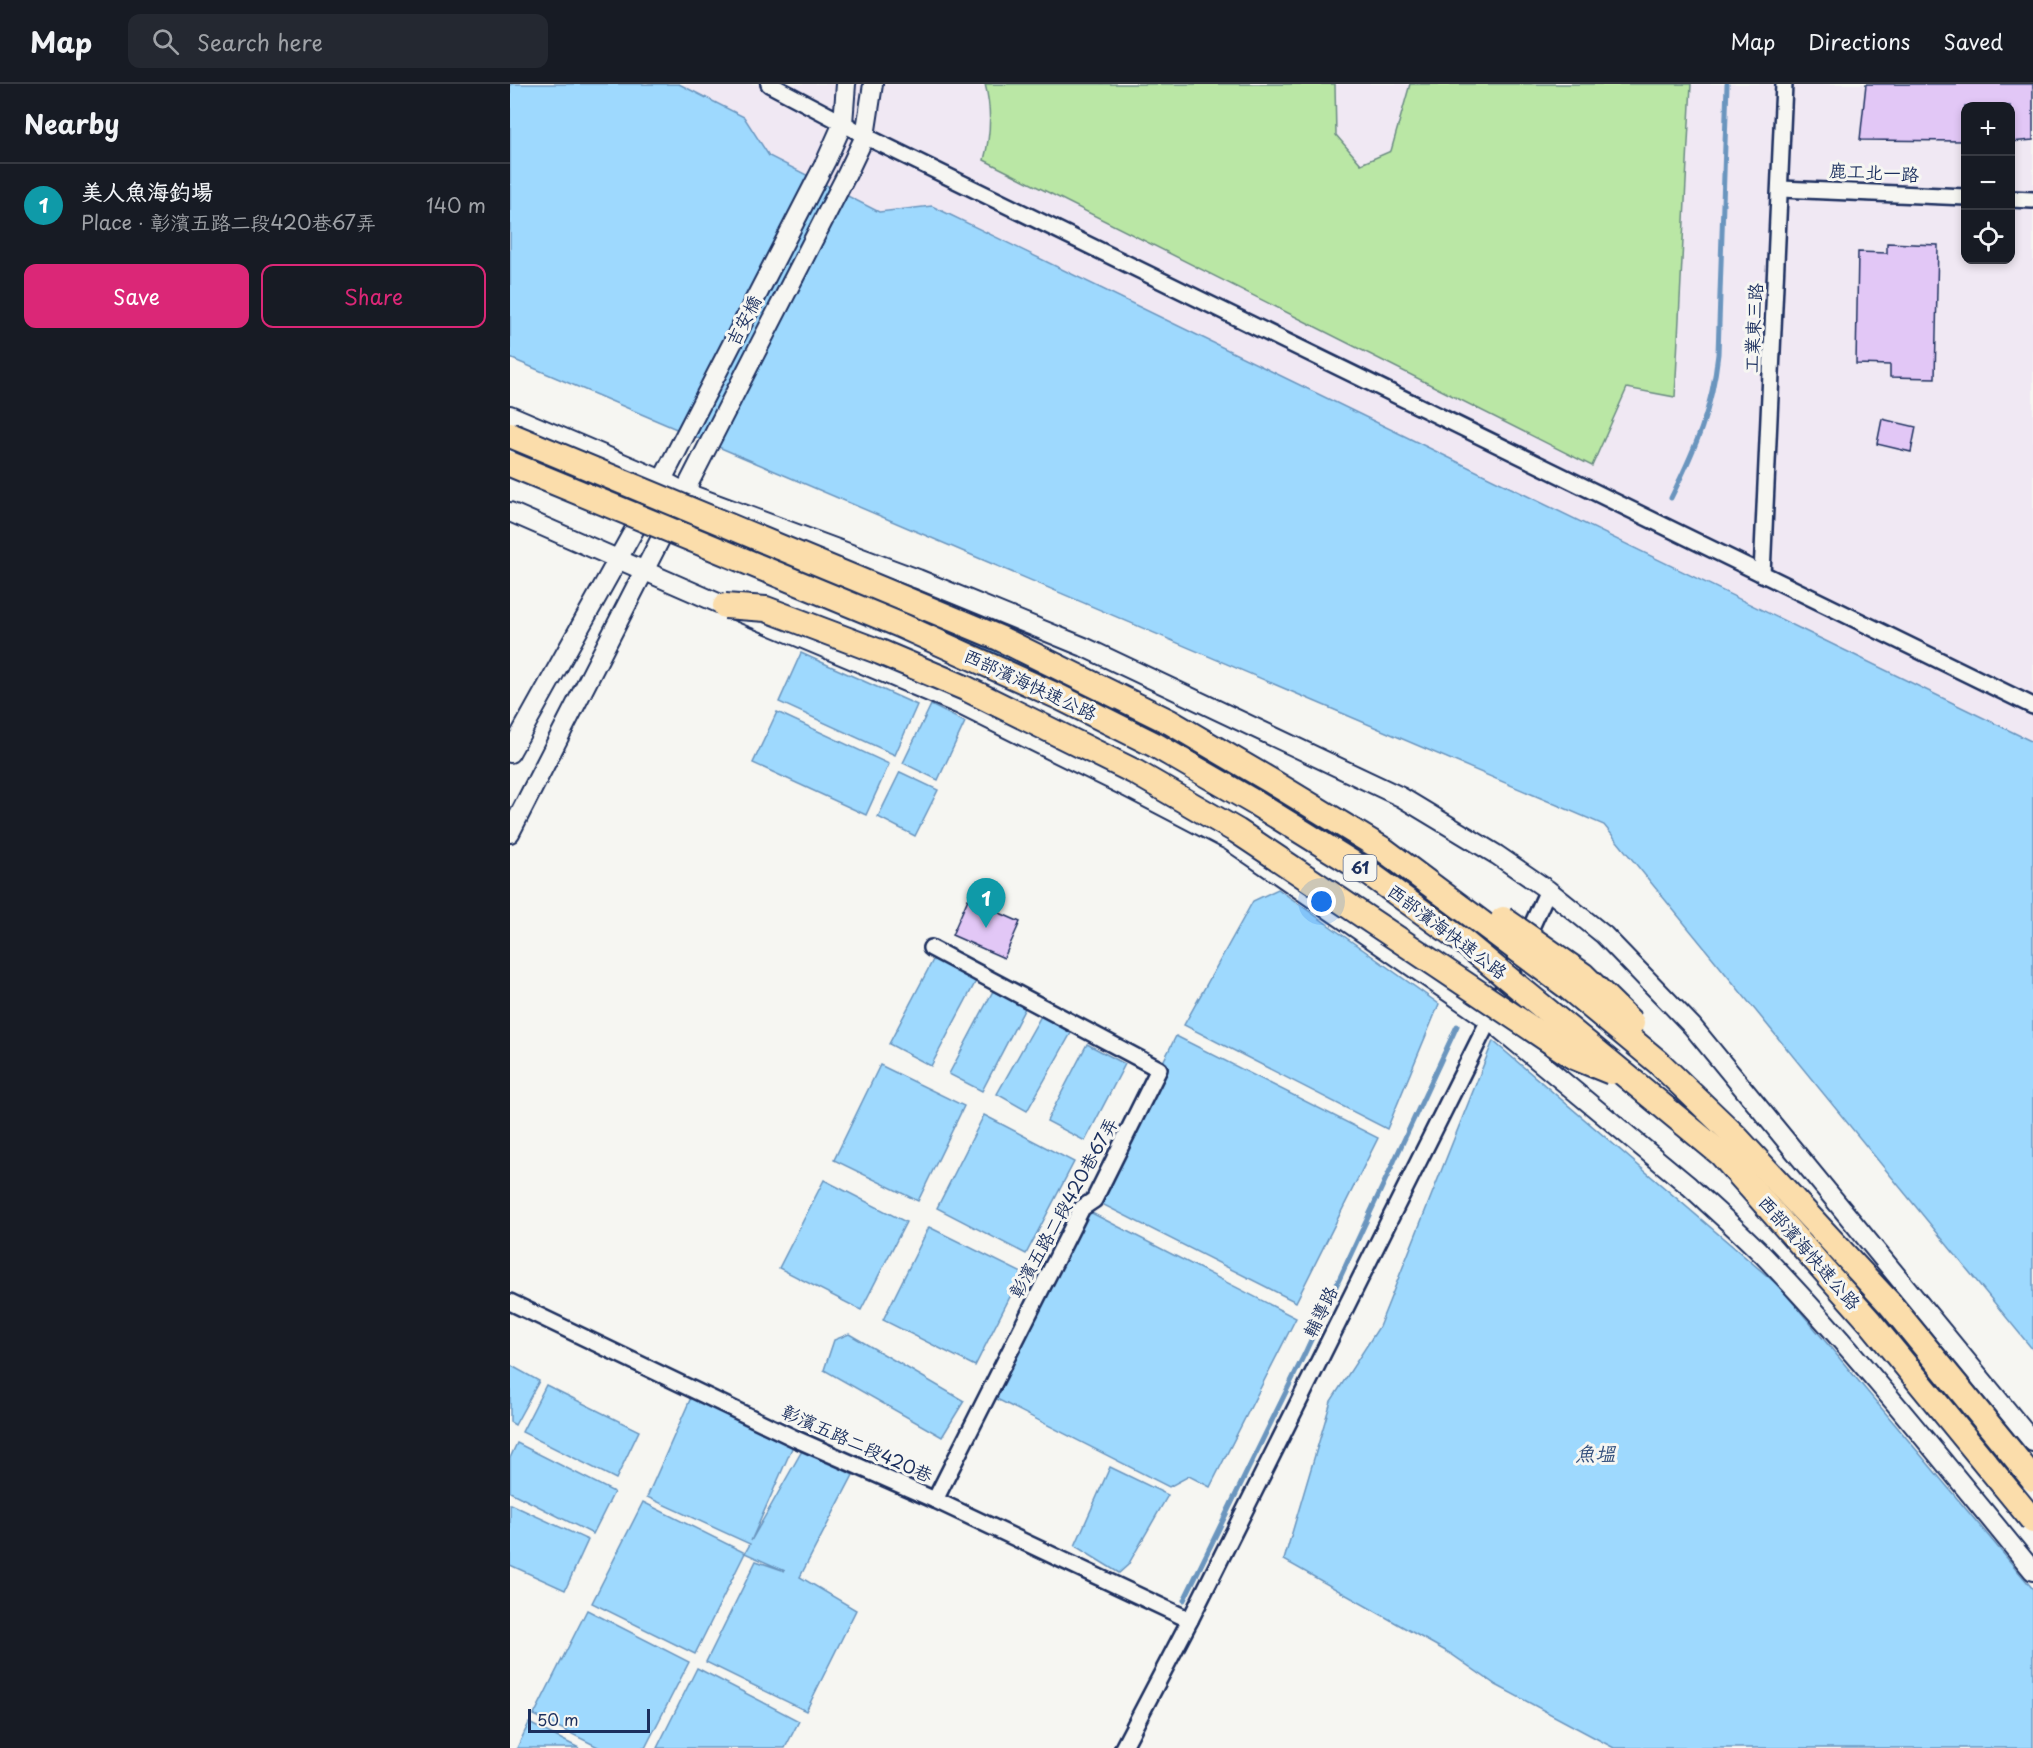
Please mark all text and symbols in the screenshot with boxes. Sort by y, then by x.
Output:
search box [128,14,548,68]
text: Map [30,20,92,63]
icon: search [149,25,182,58]
text: Search here [197,25,323,58]
text: Map [1730,25,1775,57]
text: Directions [1808,25,1910,57]
text: Saved [1943,25,2003,57]
map controls [1961,102,2015,264]
button: + [1961,102,2015,156]
text: Nearby [24,104,119,143]
street label: 鹿工北一路 [1828,156,1920,187]
button: − [1961,156,2015,210]
text: 美人魚海釣場 [81,174,213,207]
text: 1 [39,190,48,220]
text: 140 m [426,190,486,220]
text: Place · 彰濱五路二段420巷67弄 [81,207,376,237]
button: locate [1961,210,2015,264]
button: Save [24,264,249,328]
button: Share [261,264,486,328]
street label: 工業東三路 [1737,282,1768,374]
street label: 吉安橋 [718,290,767,351]
street label: 西部濱海快速公路 [960,641,1102,726]
road number: 61 [1344,855,1376,881]
street label: 西部濱海快速公路 [1382,877,1514,985]
pin: 1 [966,878,1006,928]
your location [1307,887,1336,916]
street label: 彰濱五路二段420巷67弄 [1002,1112,1124,1303]
street label: 西部濱海快速公路 [1753,1189,1868,1315]
street label: 輔導路 [1296,1281,1344,1342]
street label: 彰濱五路二段420巷 [778,1397,937,1488]
water label: 魚塭 [1575,1438,1617,1468]
scale bar [528,1706,650,1734]
text: 50 m [537,1707,578,1731]

